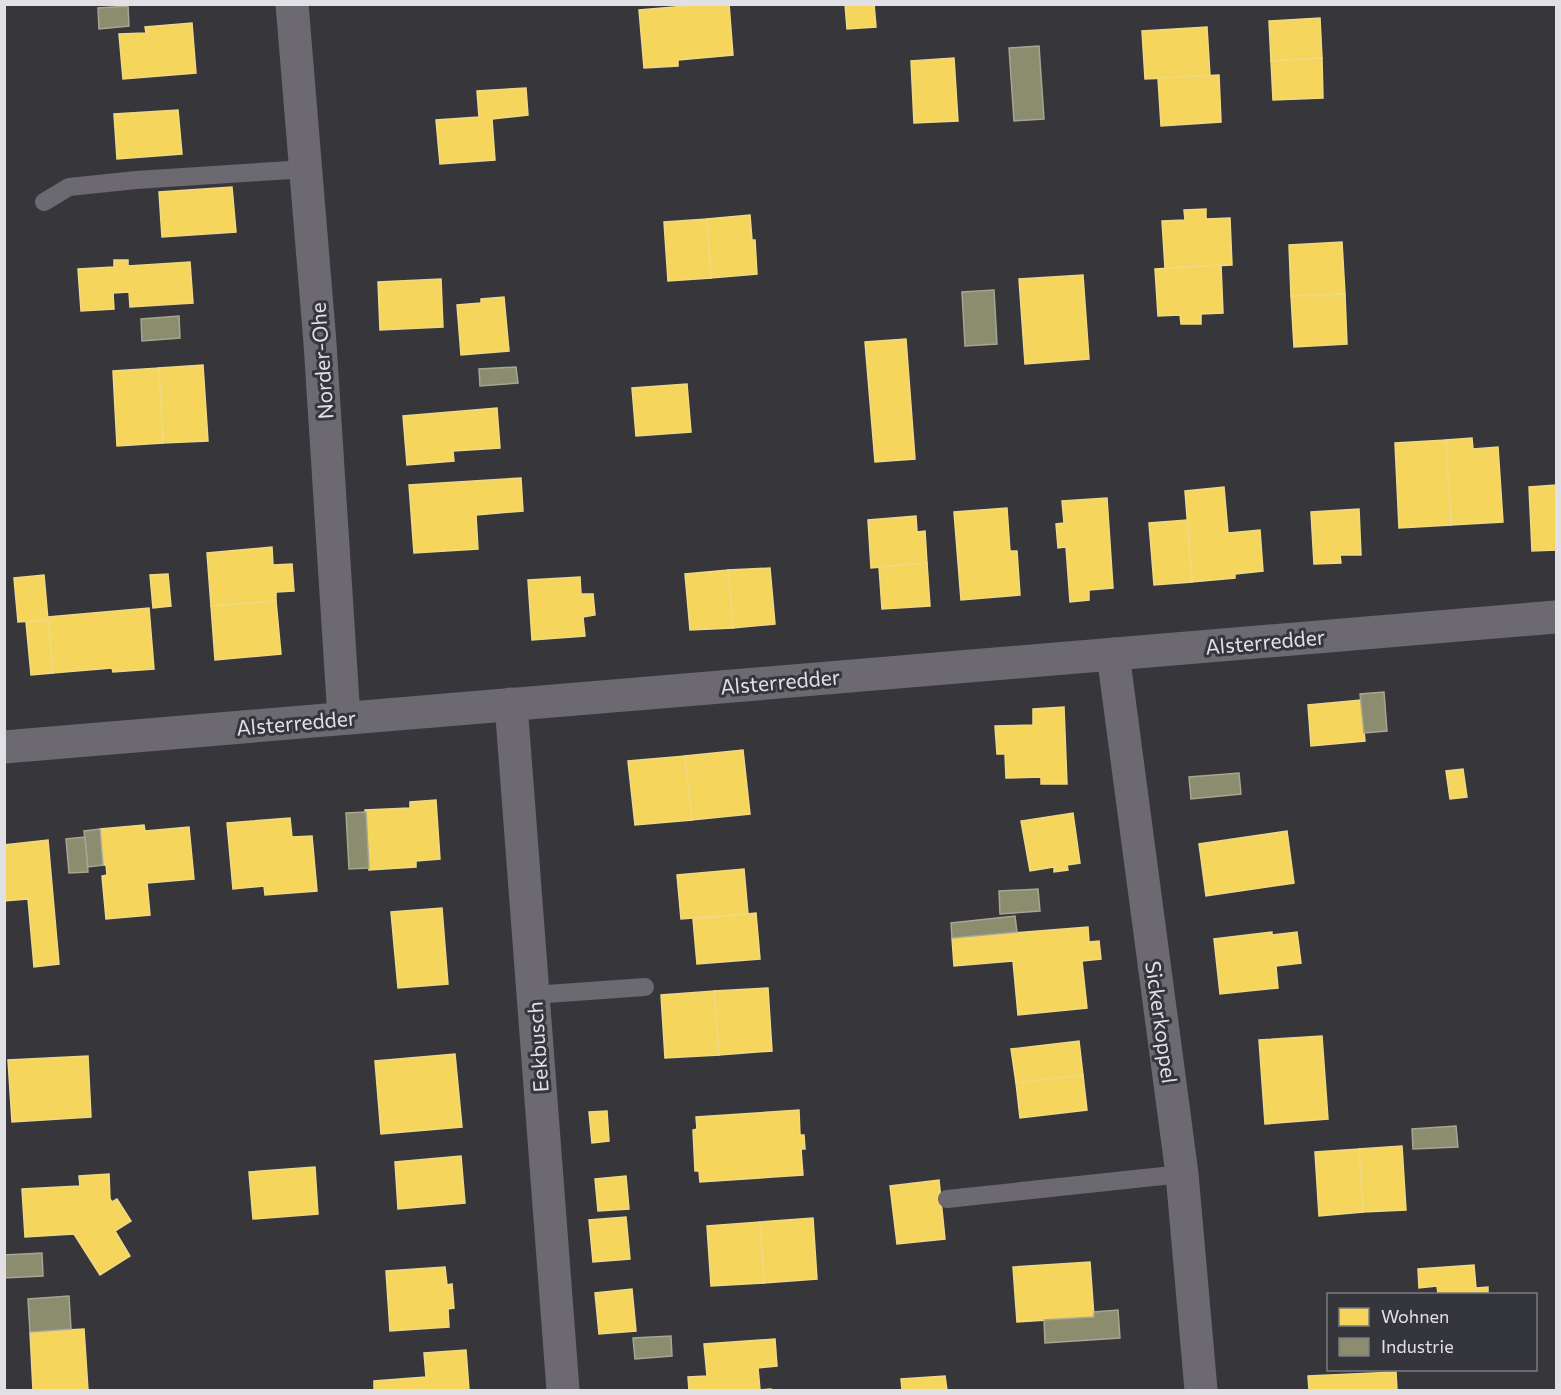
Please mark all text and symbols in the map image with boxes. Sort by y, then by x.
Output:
street label: Norder-Ohe [304,302,338,420]
street label: Alsterredder [1204,623,1326,659]
street label: Alsterredder [719,663,841,699]
street label: Alsterredder [235,704,357,740]
street label: Sickerkoppel [1141,959,1183,1085]
street label: Eekbusch [521,1001,553,1093]
legend [1327,1293,1537,1371]
text: Wohnen [1381,1305,1449,1327]
text: Industrie [1381,1335,1454,1357]

